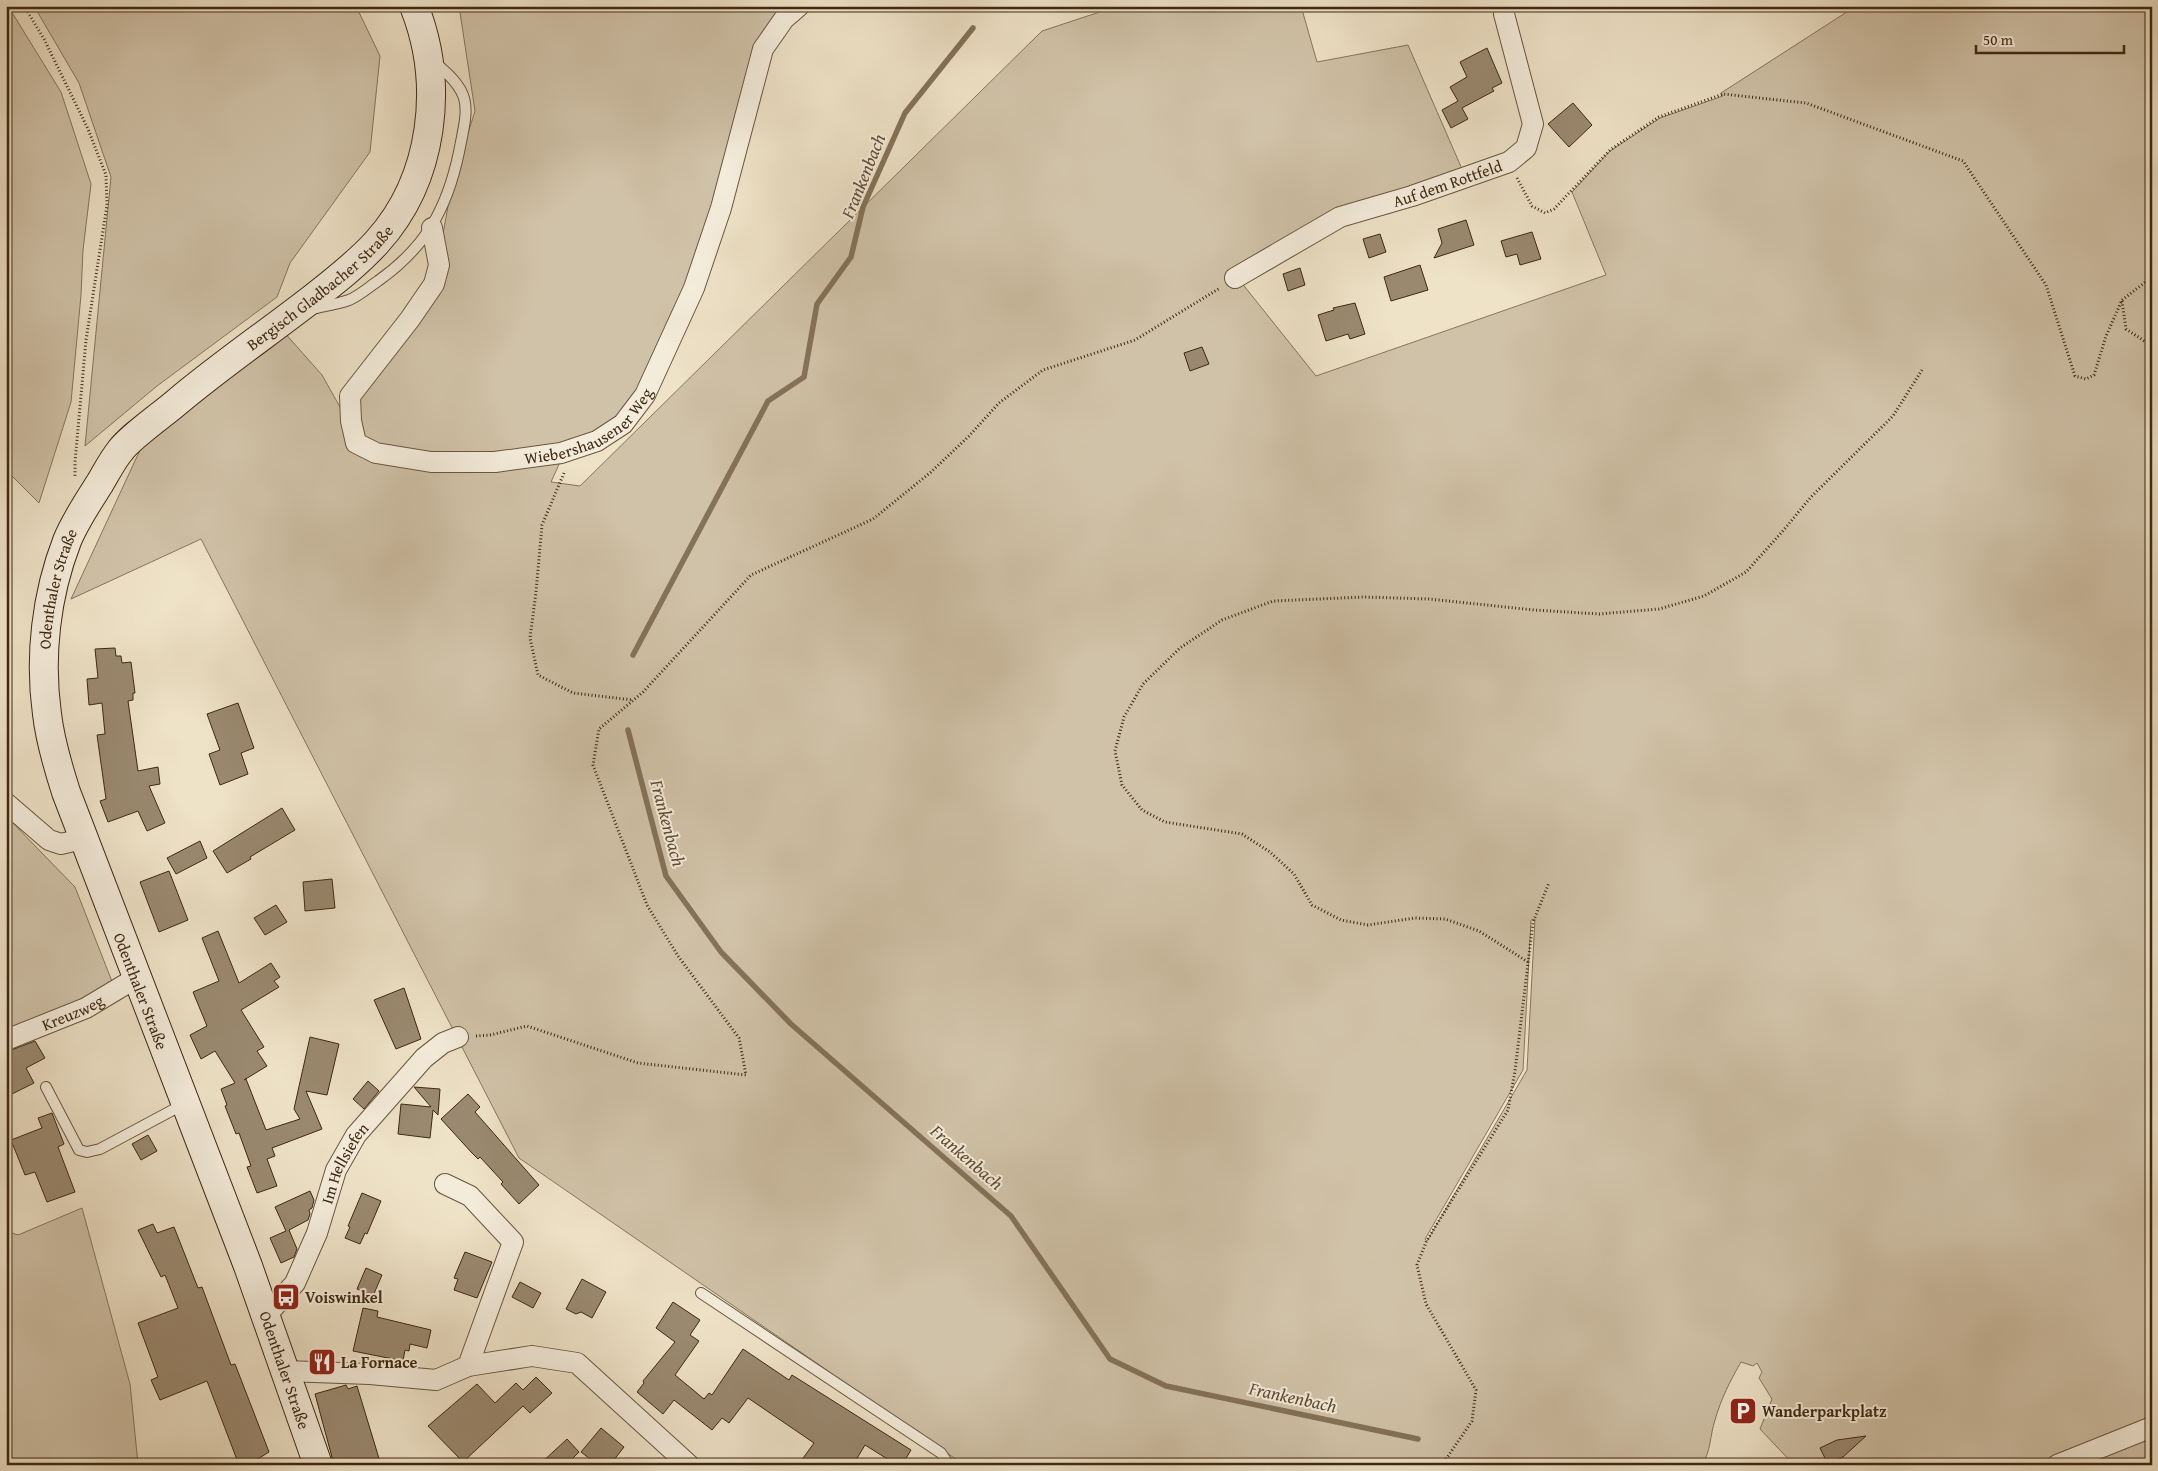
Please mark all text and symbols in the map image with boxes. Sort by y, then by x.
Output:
scale bar [1976,22,2123,54]
text: 50 m [1983,29,2014,50]
water label: Frankenbach [833,130,892,223]
street label: Auf dem Rottfeld [1390,153,1506,213]
street label: Bergisch Gladbacher Straße [241,220,399,356]
street label: Wiebershausener Weg [523,384,659,470]
street label: Odenthaler Straße [32,524,83,650]
water label: Frankenbach [643,776,693,869]
street label: Odenthaler Straße [108,929,174,1053]
street label: Kreuzweg [38,988,108,1037]
street label: Im Hellsiefen [314,1117,374,1207]
water label: Frankenbach [924,1117,1009,1196]
bus stop icon: Voiswinkel [271,1282,301,1312]
place label: Voiswinkel [305,1285,383,1309]
street label: Odenthaler Straße [254,1308,316,1432]
restaurant icon: La Fornace [307,1347,337,1377]
place label: La Fornace [341,1350,418,1374]
water label: Frankenbach [1246,1374,1339,1419]
parking icon: Wanderparkplatz [1728,1396,1758,1426]
place label: Wanderparkplatz [1762,1399,1887,1423]

